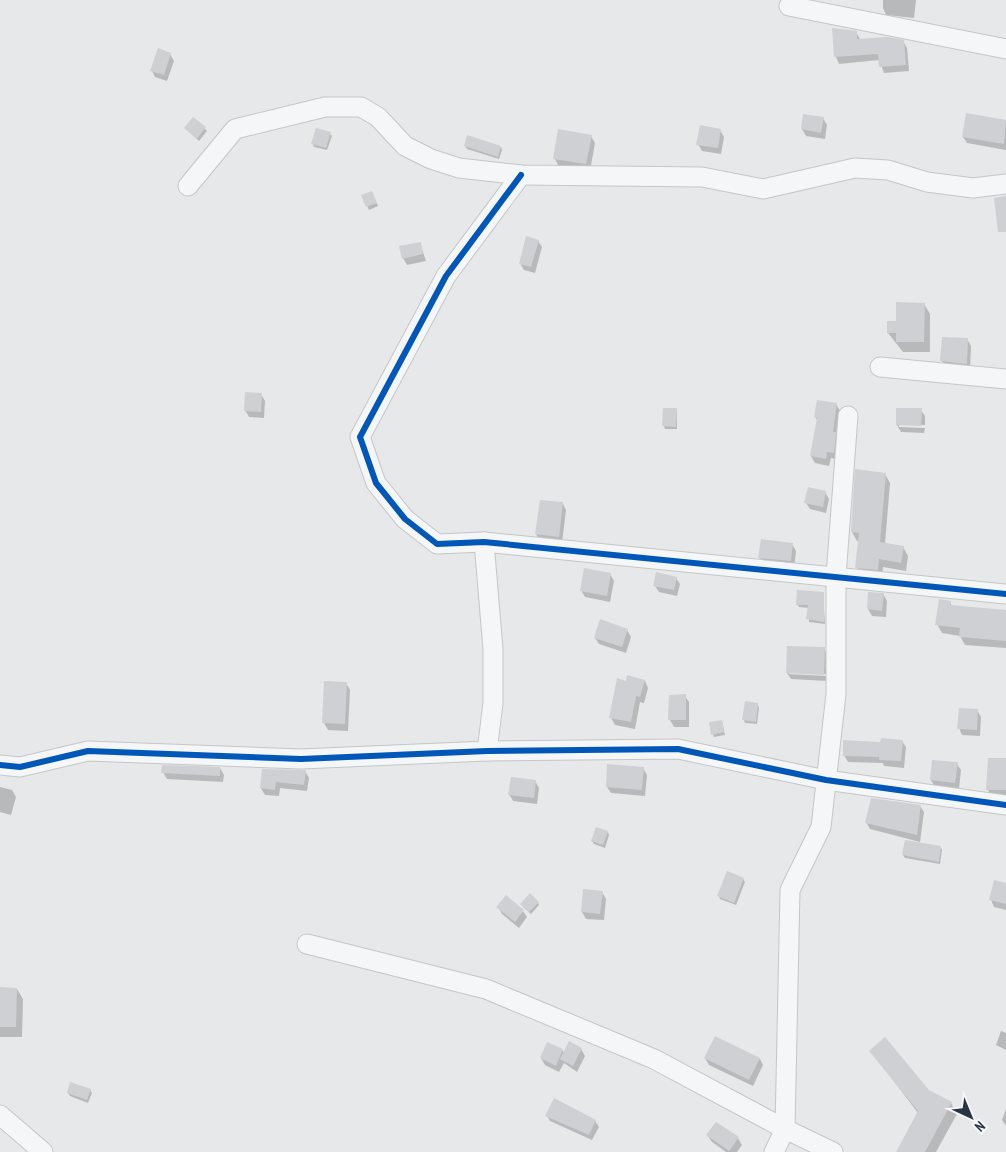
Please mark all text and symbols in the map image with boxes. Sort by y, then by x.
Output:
north arrow [946,1092,996,1142]
text: N [971,1117,989,1135]

